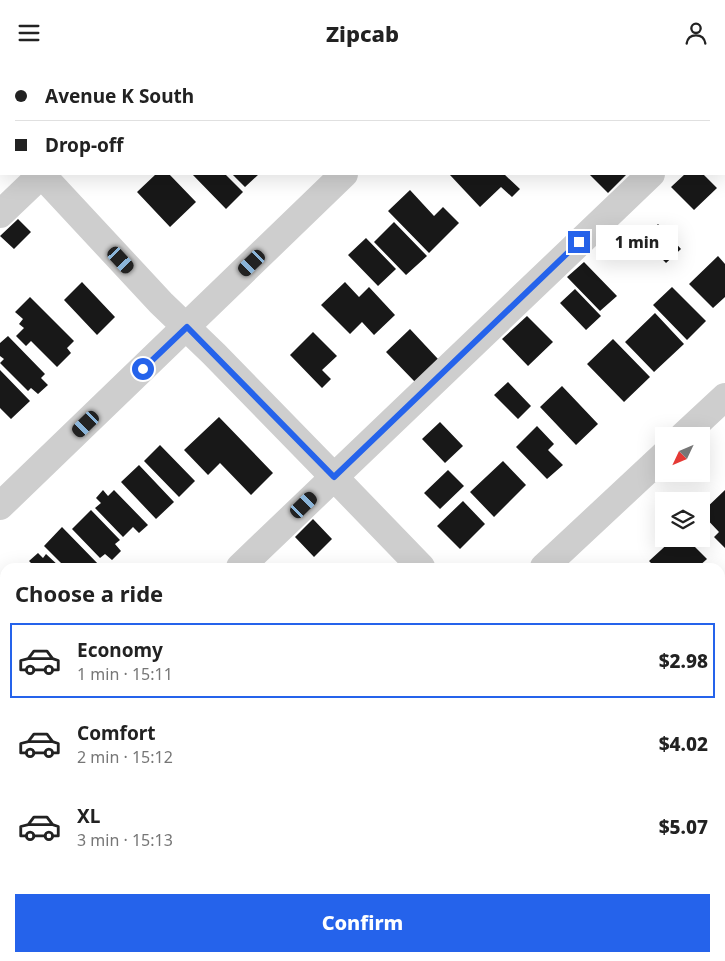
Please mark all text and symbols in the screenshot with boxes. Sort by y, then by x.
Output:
text: Zipcab [326,18,399,48]
icon: menu [15,19,43,47]
icon: person [682,19,710,47]
text: Avenue K South [45,83,194,109]
text: Drop-off [45,132,124,158]
callout: 1 min [596,225,679,259]
route end [568,231,590,253]
text: 1 min [615,231,659,253]
car [105,244,136,276]
car [235,247,268,279]
route start [132,358,154,380]
car [69,408,102,440]
north arrow [655,427,710,483]
map controls [655,427,710,547]
car [287,489,320,521]
button: layers [655,492,710,547]
text: Choose a ride [15,578,163,608]
text: Economy [77,637,163,663]
icon: car [17,638,62,683]
text: $2.98 [659,648,708,674]
text: 1 min · 15:11 [77,663,173,685]
text: Comfort [77,720,156,746]
icon: car [17,721,62,766]
text: $4.02 [659,731,708,757]
text: 2 min · 15:12 [77,746,173,768]
text: XL [77,803,100,829]
icon: car [17,804,62,849]
text: $5.07 [659,814,708,840]
text: 3 min · 15:13 [77,829,173,851]
button: Confirm [15,894,710,952]

